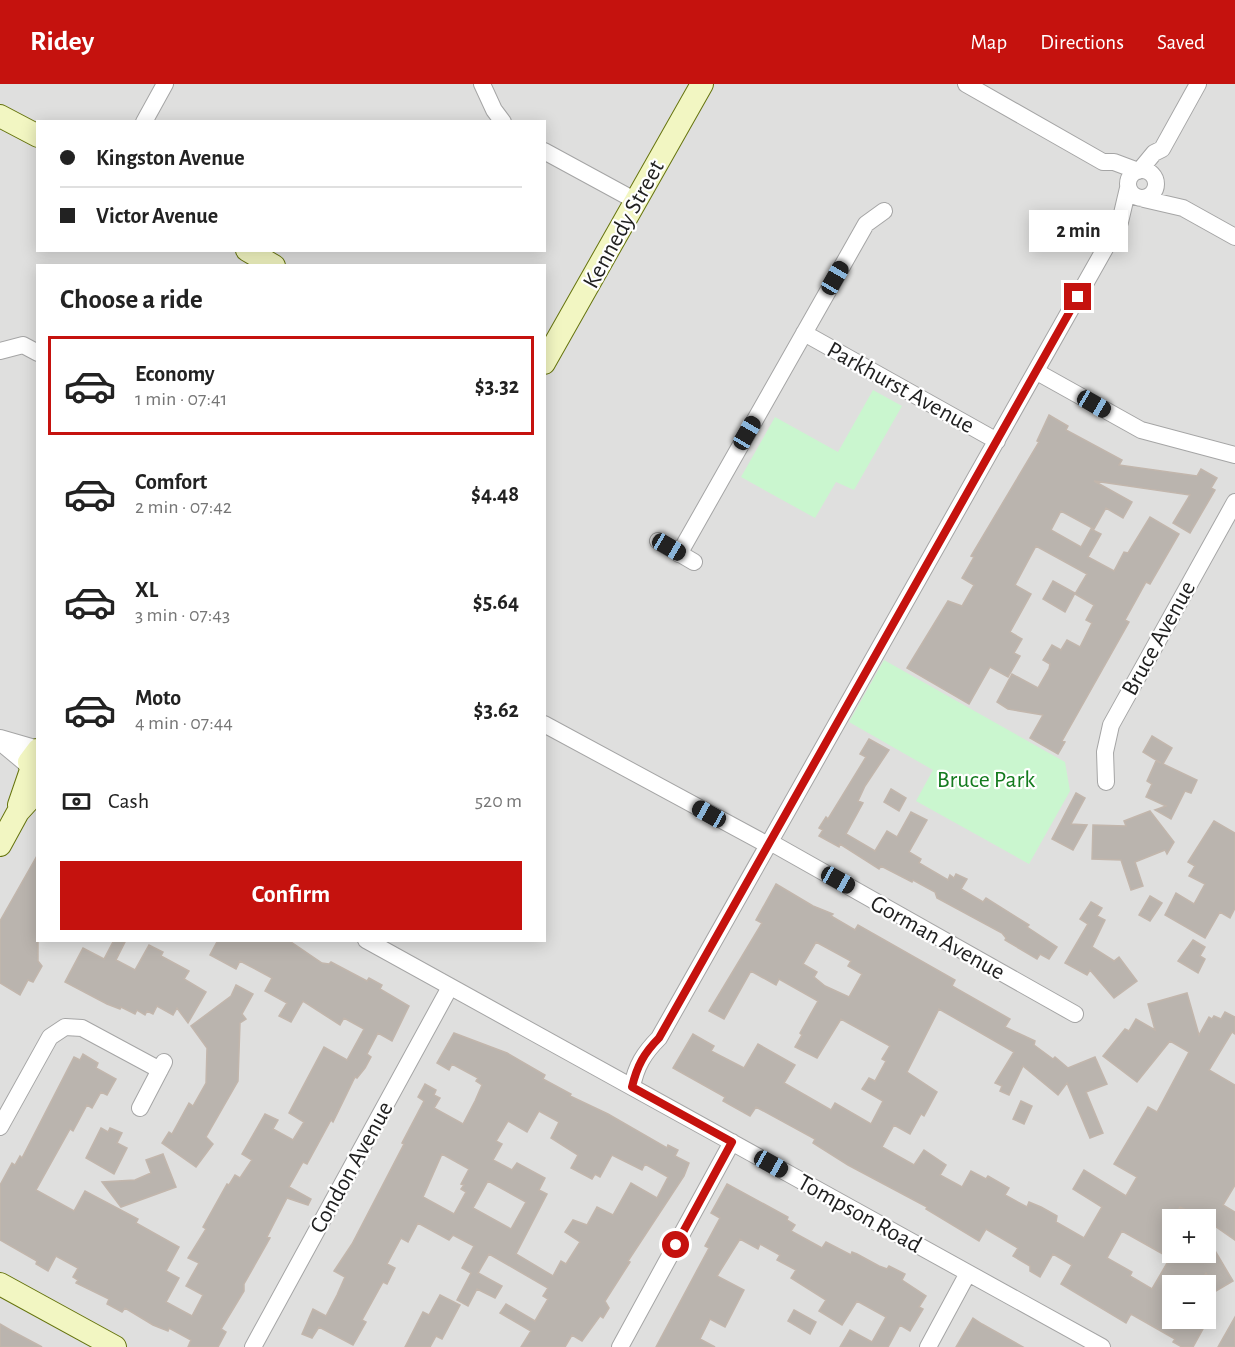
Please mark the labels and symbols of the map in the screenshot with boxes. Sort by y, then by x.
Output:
street label: Kennedy Street [579,156,669,293]
callout: 2 min [1028,210,1128,252]
car [818,258,852,298]
route end [1064,283,1091,310]
street label: Parkhurst Avenue [823,338,978,438]
car [1074,387,1114,421]
car [730,413,764,453]
car [649,530,689,564]
street label: Bruce Avenue [1118,577,1200,700]
park label: Bruce Park [937,768,1035,792]
car [689,797,729,831]
car [818,863,858,897]
street label: Gorman Avenue [866,891,1009,985]
street label: Condon Avenue [306,1098,398,1237]
car [751,1147,791,1181]
street label: Tompson Road [794,1170,926,1258]
route start [662,1231,689,1258]

